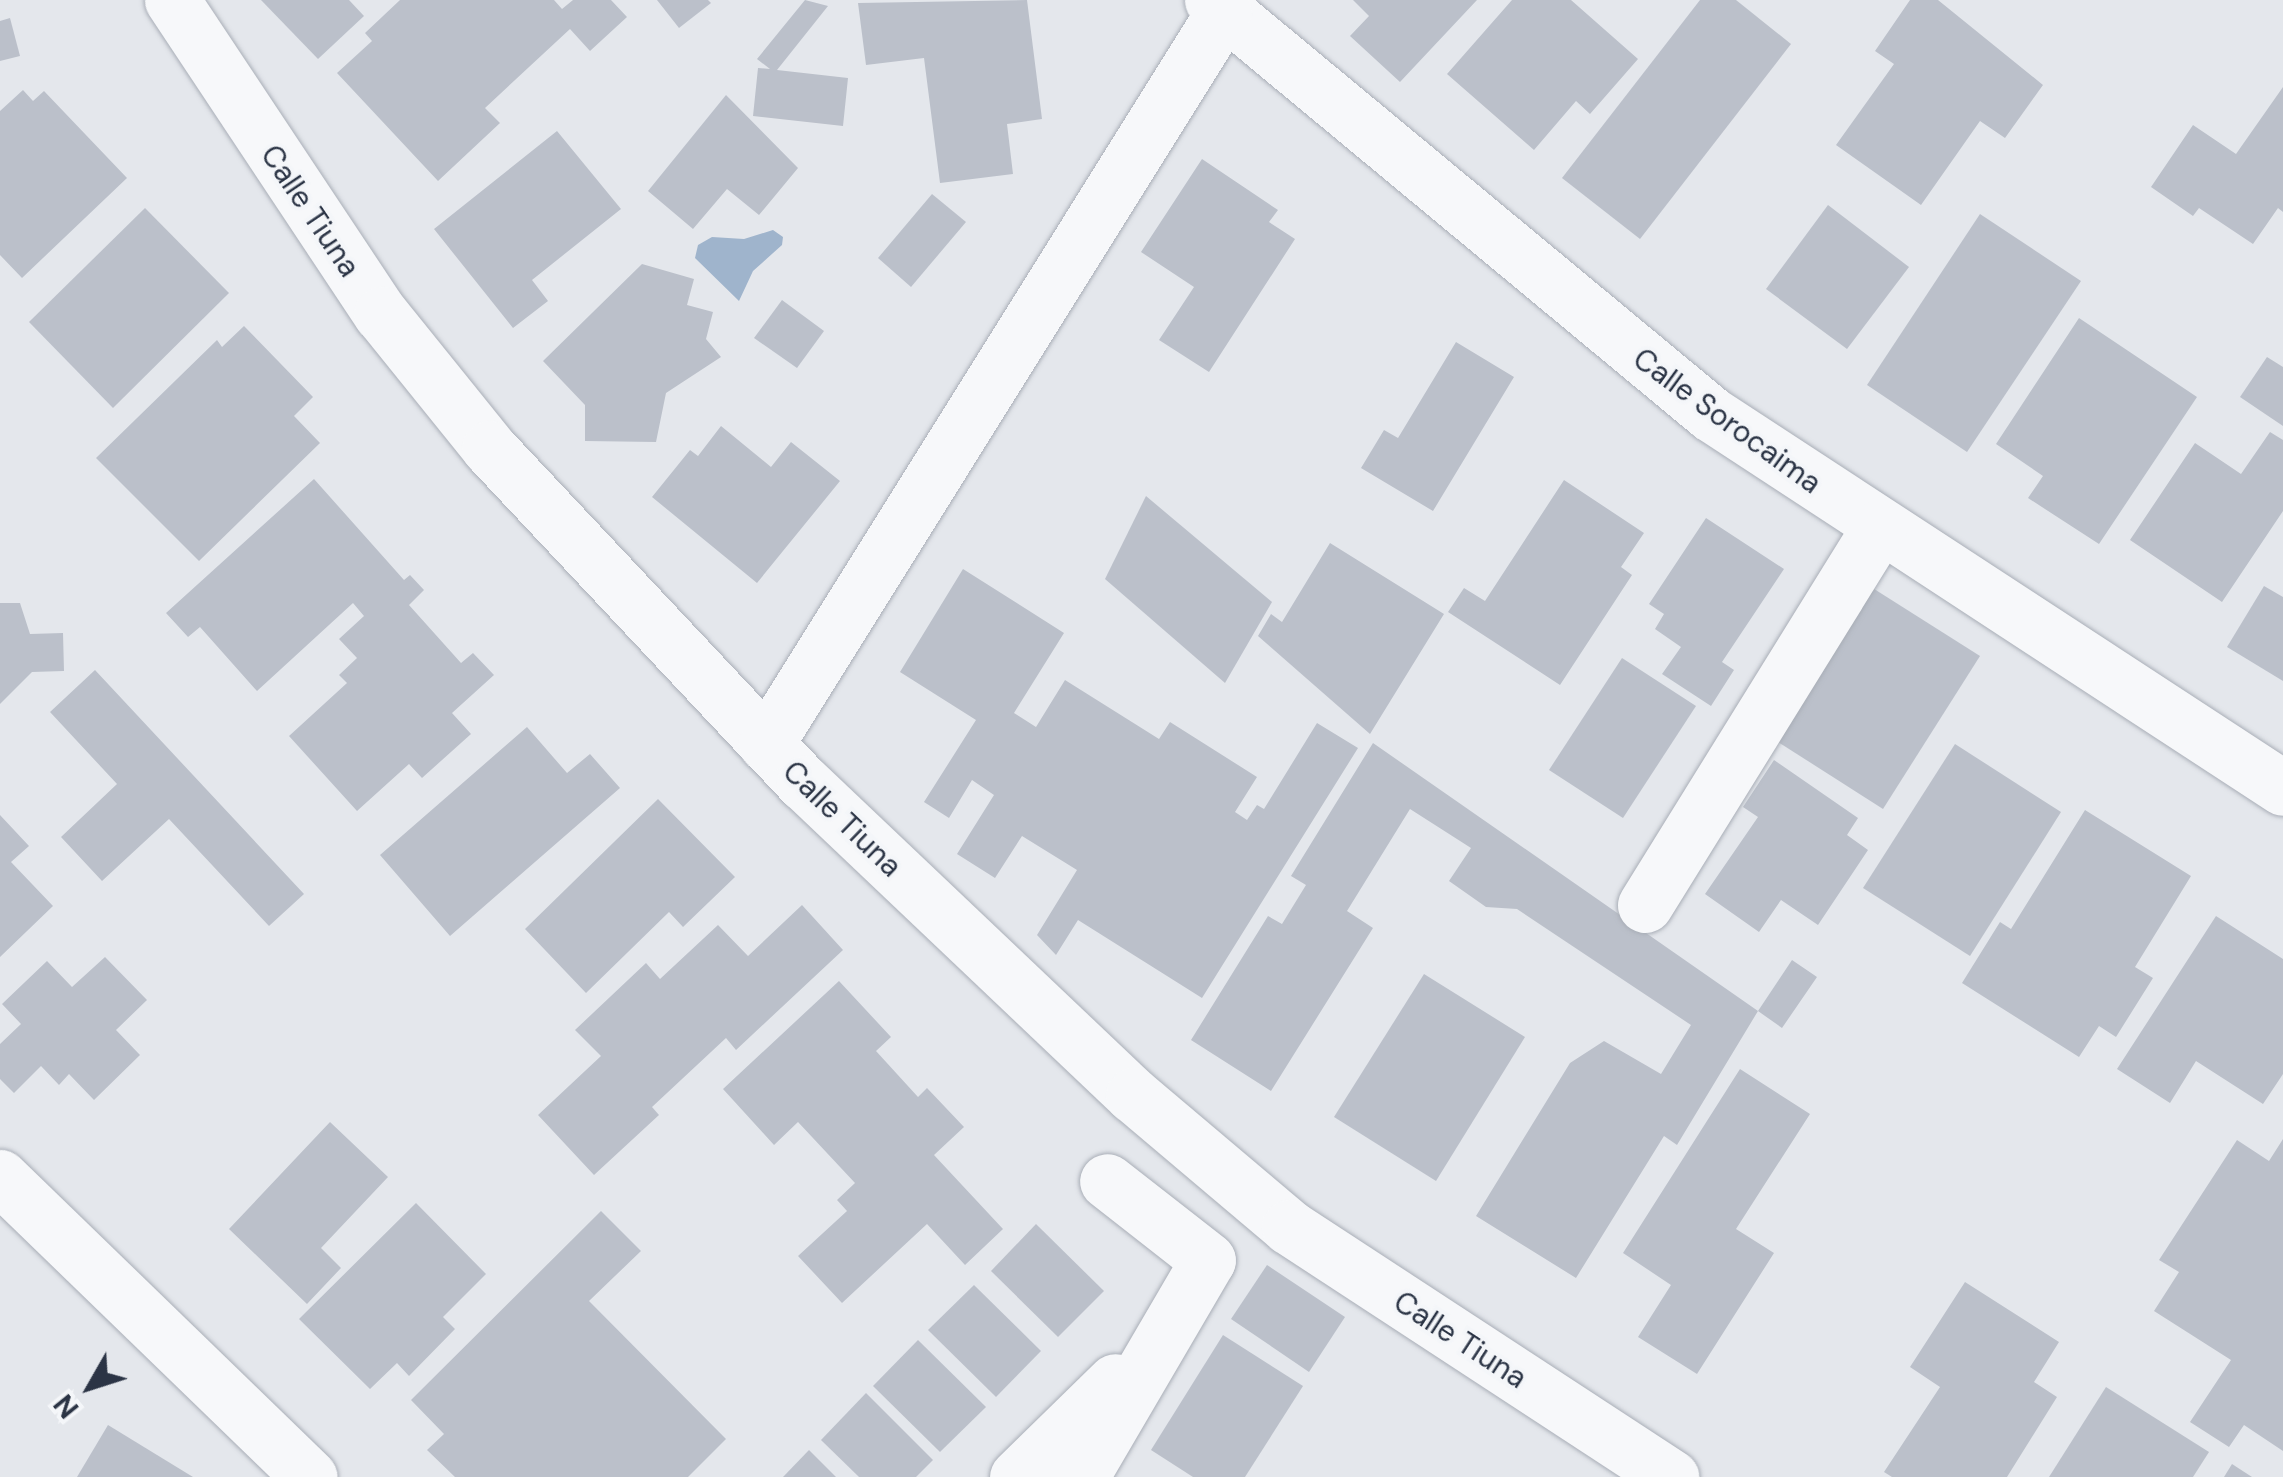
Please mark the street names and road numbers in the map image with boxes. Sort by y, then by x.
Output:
street label: Calle Tiuna [253,138,367,284]
street label: Calle Sorocaima [1626,341,1828,501]
street label: Calle Tiuna [775,754,909,884]
street label: Calle Tiuna [1387,1284,1533,1396]

